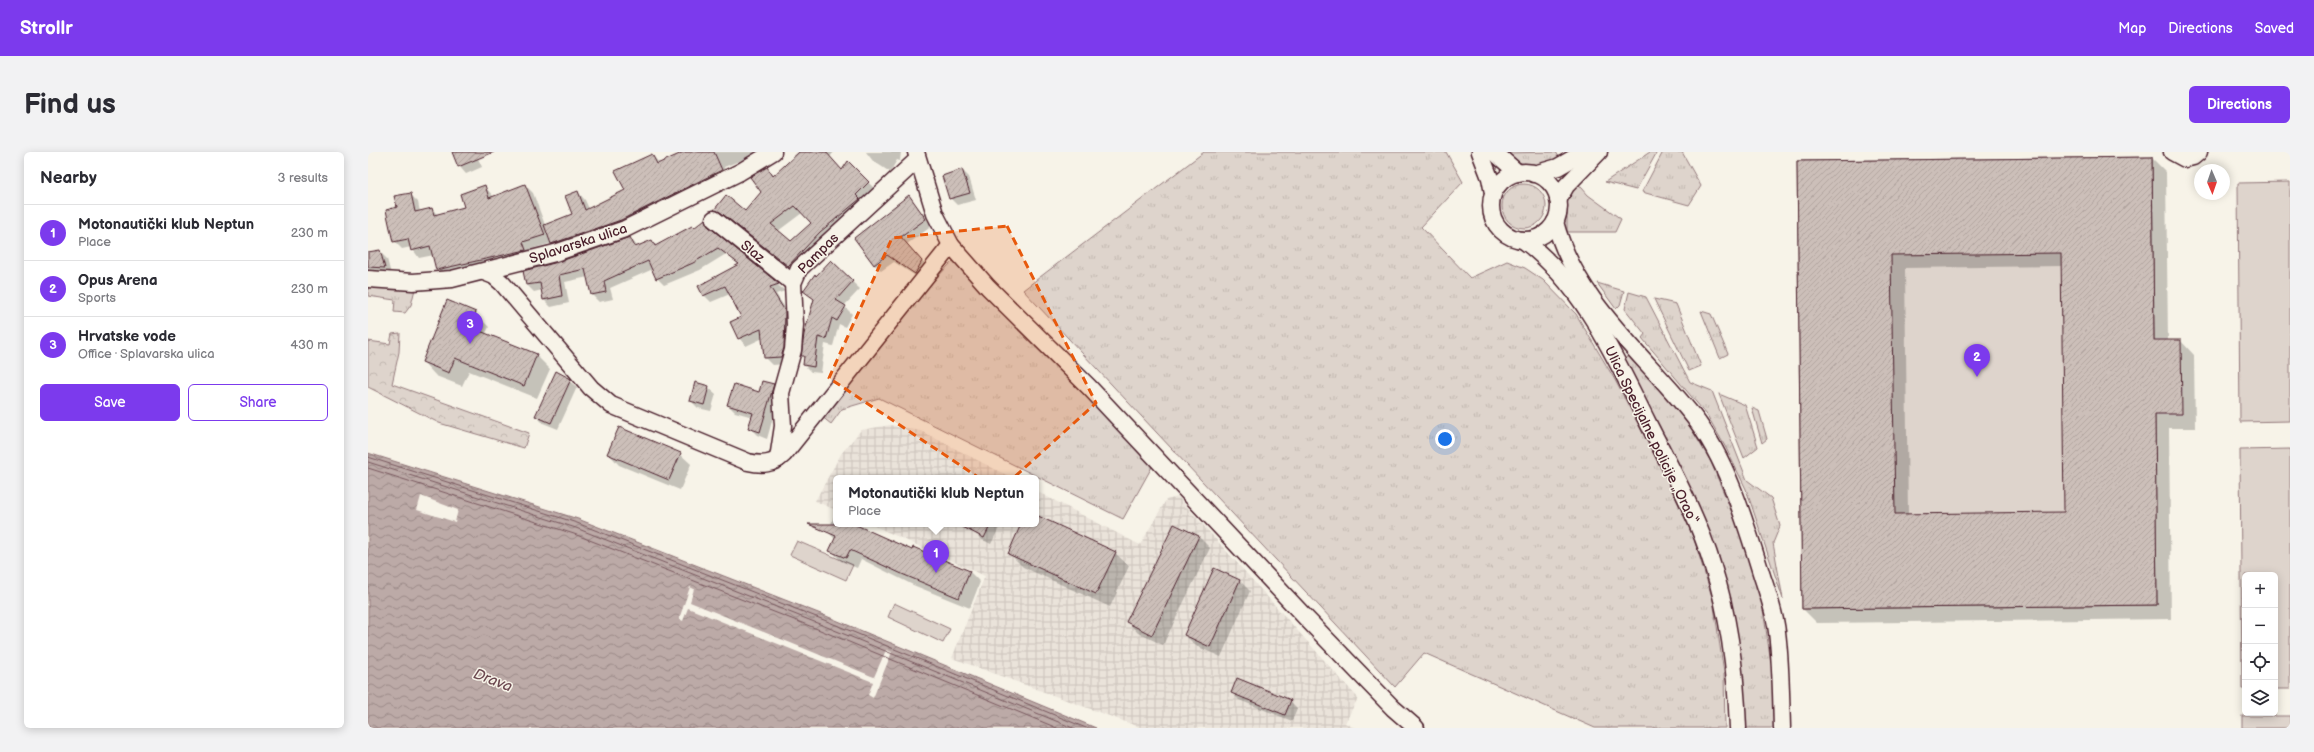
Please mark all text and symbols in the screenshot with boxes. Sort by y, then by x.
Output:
text: Strollr [20,17,73,40]
text: Map [2118,20,2146,37]
text: Directions [2168,20,2233,37]
text: Saved [2255,20,2294,37]
button: Directions [2189,86,2290,123]
text: Find us [24,88,116,121]
north arrow [2194,164,2230,200]
text: Nearby [40,168,97,188]
text: 3 results [277,170,328,186]
text: Motonautički klub Neptun [78,215,254,234]
street label: Splavarska ulica [527,220,629,267]
text: 1 [50,225,56,241]
text: 230 m [291,225,328,241]
street label: Pampas [794,229,842,277]
text: Place [78,234,111,250]
street label: Slaz [737,237,768,266]
text: Opus Arena [78,271,158,290]
text: 2 [49,281,57,297]
text: 230 m [291,281,328,297]
text: Sports [78,290,116,306]
pin: 3 [457,311,483,344]
text: Hrvatske vode [78,327,176,346]
text: 3 [49,337,57,353]
text: 430 m [290,337,328,353]
street label: Ulica Specijalne policije „Orao“ [1601,343,1702,527]
pin: 2 [1964,344,1990,377]
text: Office · Splavarska ulica [78,346,215,362]
button: Save [40,384,180,421]
button: Share [188,384,328,421]
your location [1435,429,1455,449]
popup [833,475,1039,527]
text: Motonautički klub Neptun [848,484,1024,503]
text: Place [848,503,881,519]
pin: 1 [923,540,949,573]
map controls [2242,572,2278,716]
button: + [2242,572,2278,608]
button: − [2242,608,2278,644]
button: locate [2242,644,2278,680]
water label: Drava [471,664,515,697]
button: layers [2242,680,2278,716]

